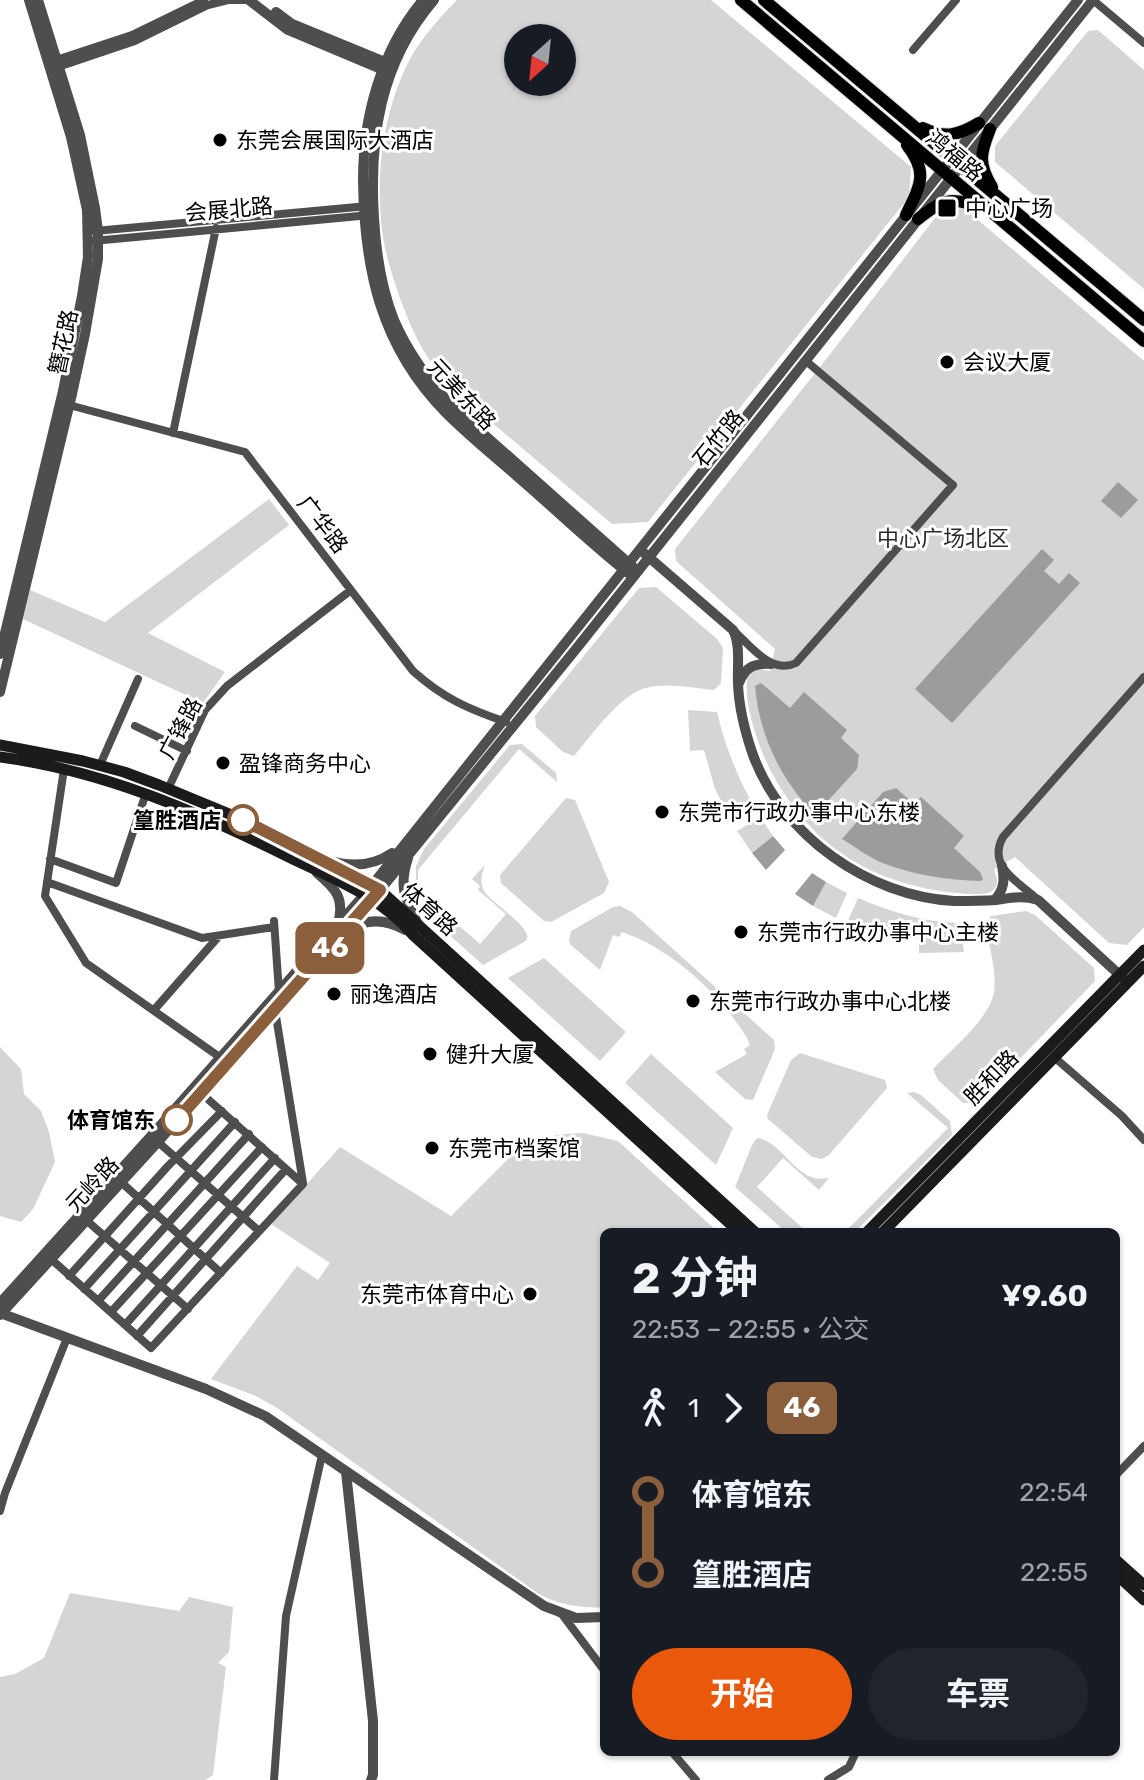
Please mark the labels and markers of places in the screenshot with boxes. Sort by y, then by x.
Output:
place label: 东莞会展国际大酒店 [236,127,434,154]
marker: 东莞会展国际大酒店 [211,131,229,149]
place label: 中心广场 [965,195,1053,222]
marker: 中心广场 [936,197,958,219]
place label: 会议大厦 [963,349,1051,376]
marker: 会议大厦 [938,353,956,371]
place label: 盈锋商务中心 [239,750,371,777]
marker: 盈锋商务中心 [214,754,232,772]
place label: 东莞市行政办事中心东楼 [678,799,920,826]
marker: 东莞市行政办事中心东楼 [653,803,671,821]
marker: 篁胜酒店 [228,805,258,835]
place label: 篁胜酒店 [133,807,221,834]
place label: 东莞市行政办事中心主楼 [757,919,999,946]
marker: 东莞市行政办事中心主楼 [732,923,750,941]
place label: 丽逸酒店 [350,981,438,1008]
marker: 丽逸酒店 [325,985,343,1003]
place label: 东莞市行政办事中心北楼 [709,988,951,1015]
marker: 东莞市行政办事中心北楼 [684,992,702,1010]
place label: 健升大厦 [446,1041,534,1068]
marker: 健升大厦 [421,1045,439,1063]
marker: 体育馆东 [162,1105,192,1135]
place label: 体育馆东 [67,1107,155,1134]
place label: 东莞市档案馆 [448,1135,580,1162]
marker: 东莞市档案馆 [423,1139,441,1157]
place label: 东莞市体育中心 [360,1281,514,1308]
marker: 东莞市体育中心 [521,1285,539,1303]

